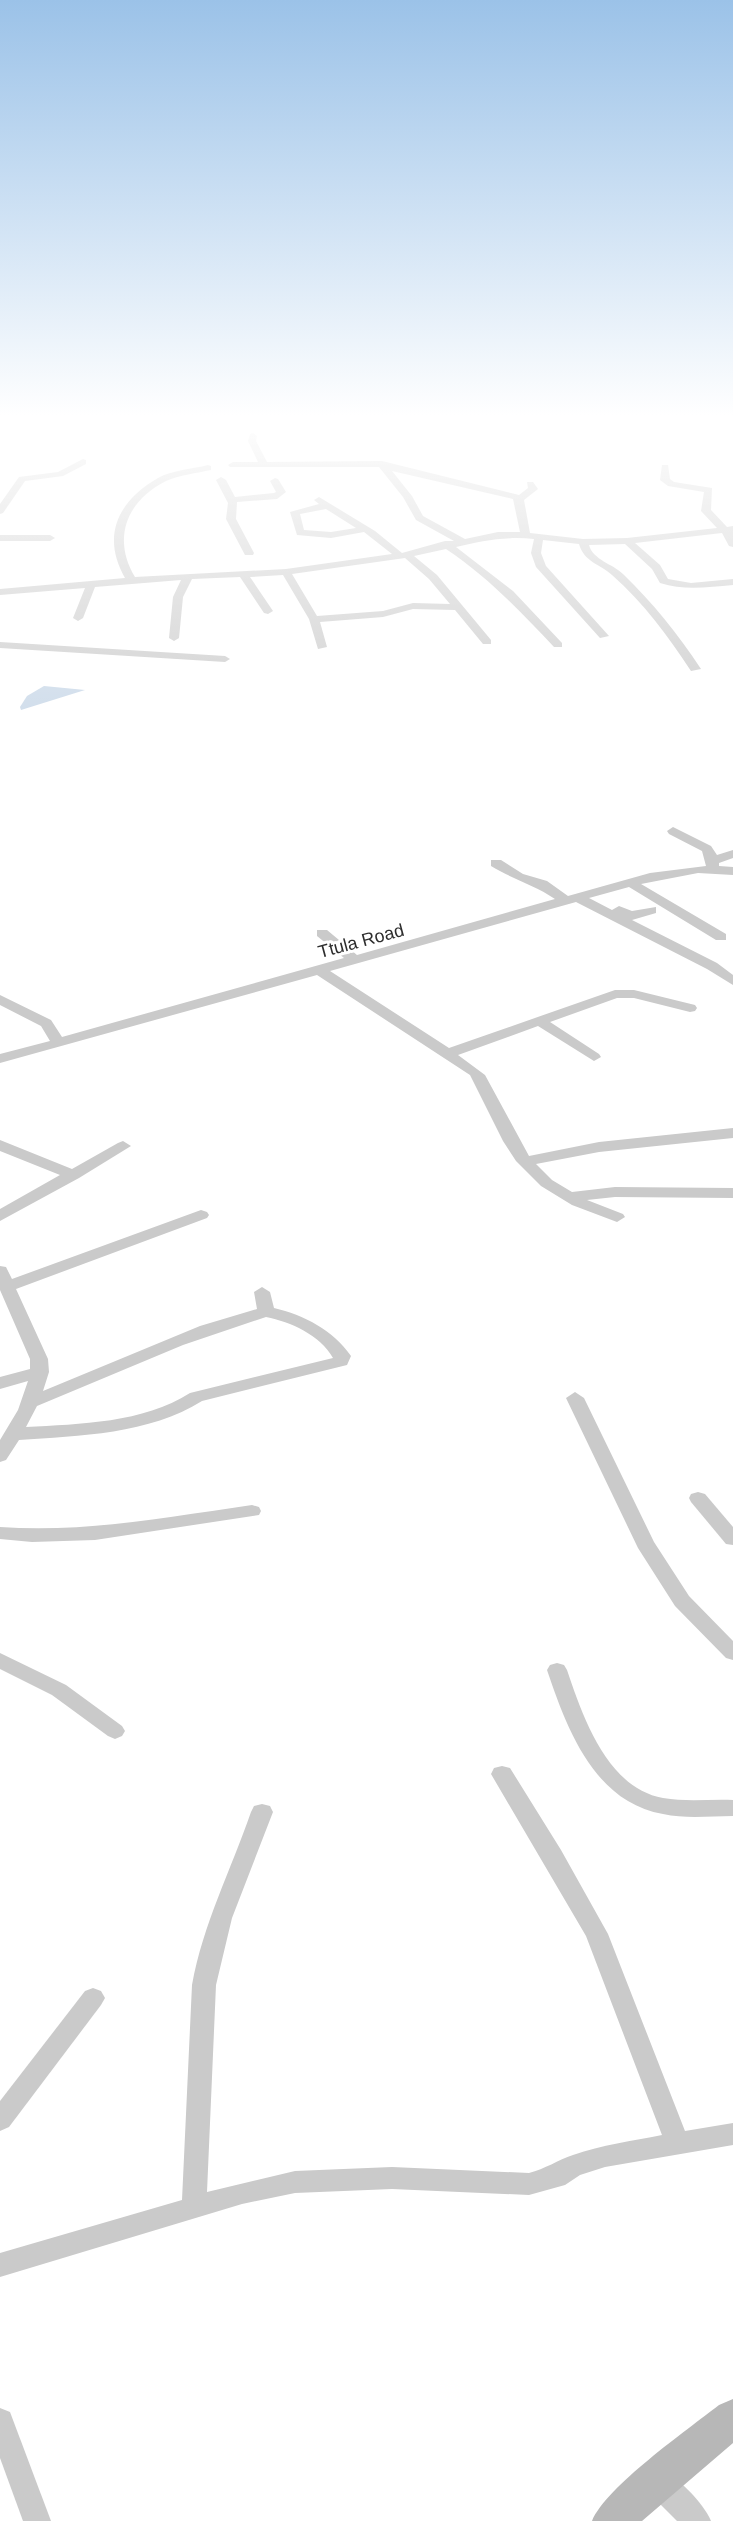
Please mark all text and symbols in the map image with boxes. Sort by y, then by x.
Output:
street label: Ttula Road [316,920,406,962]

